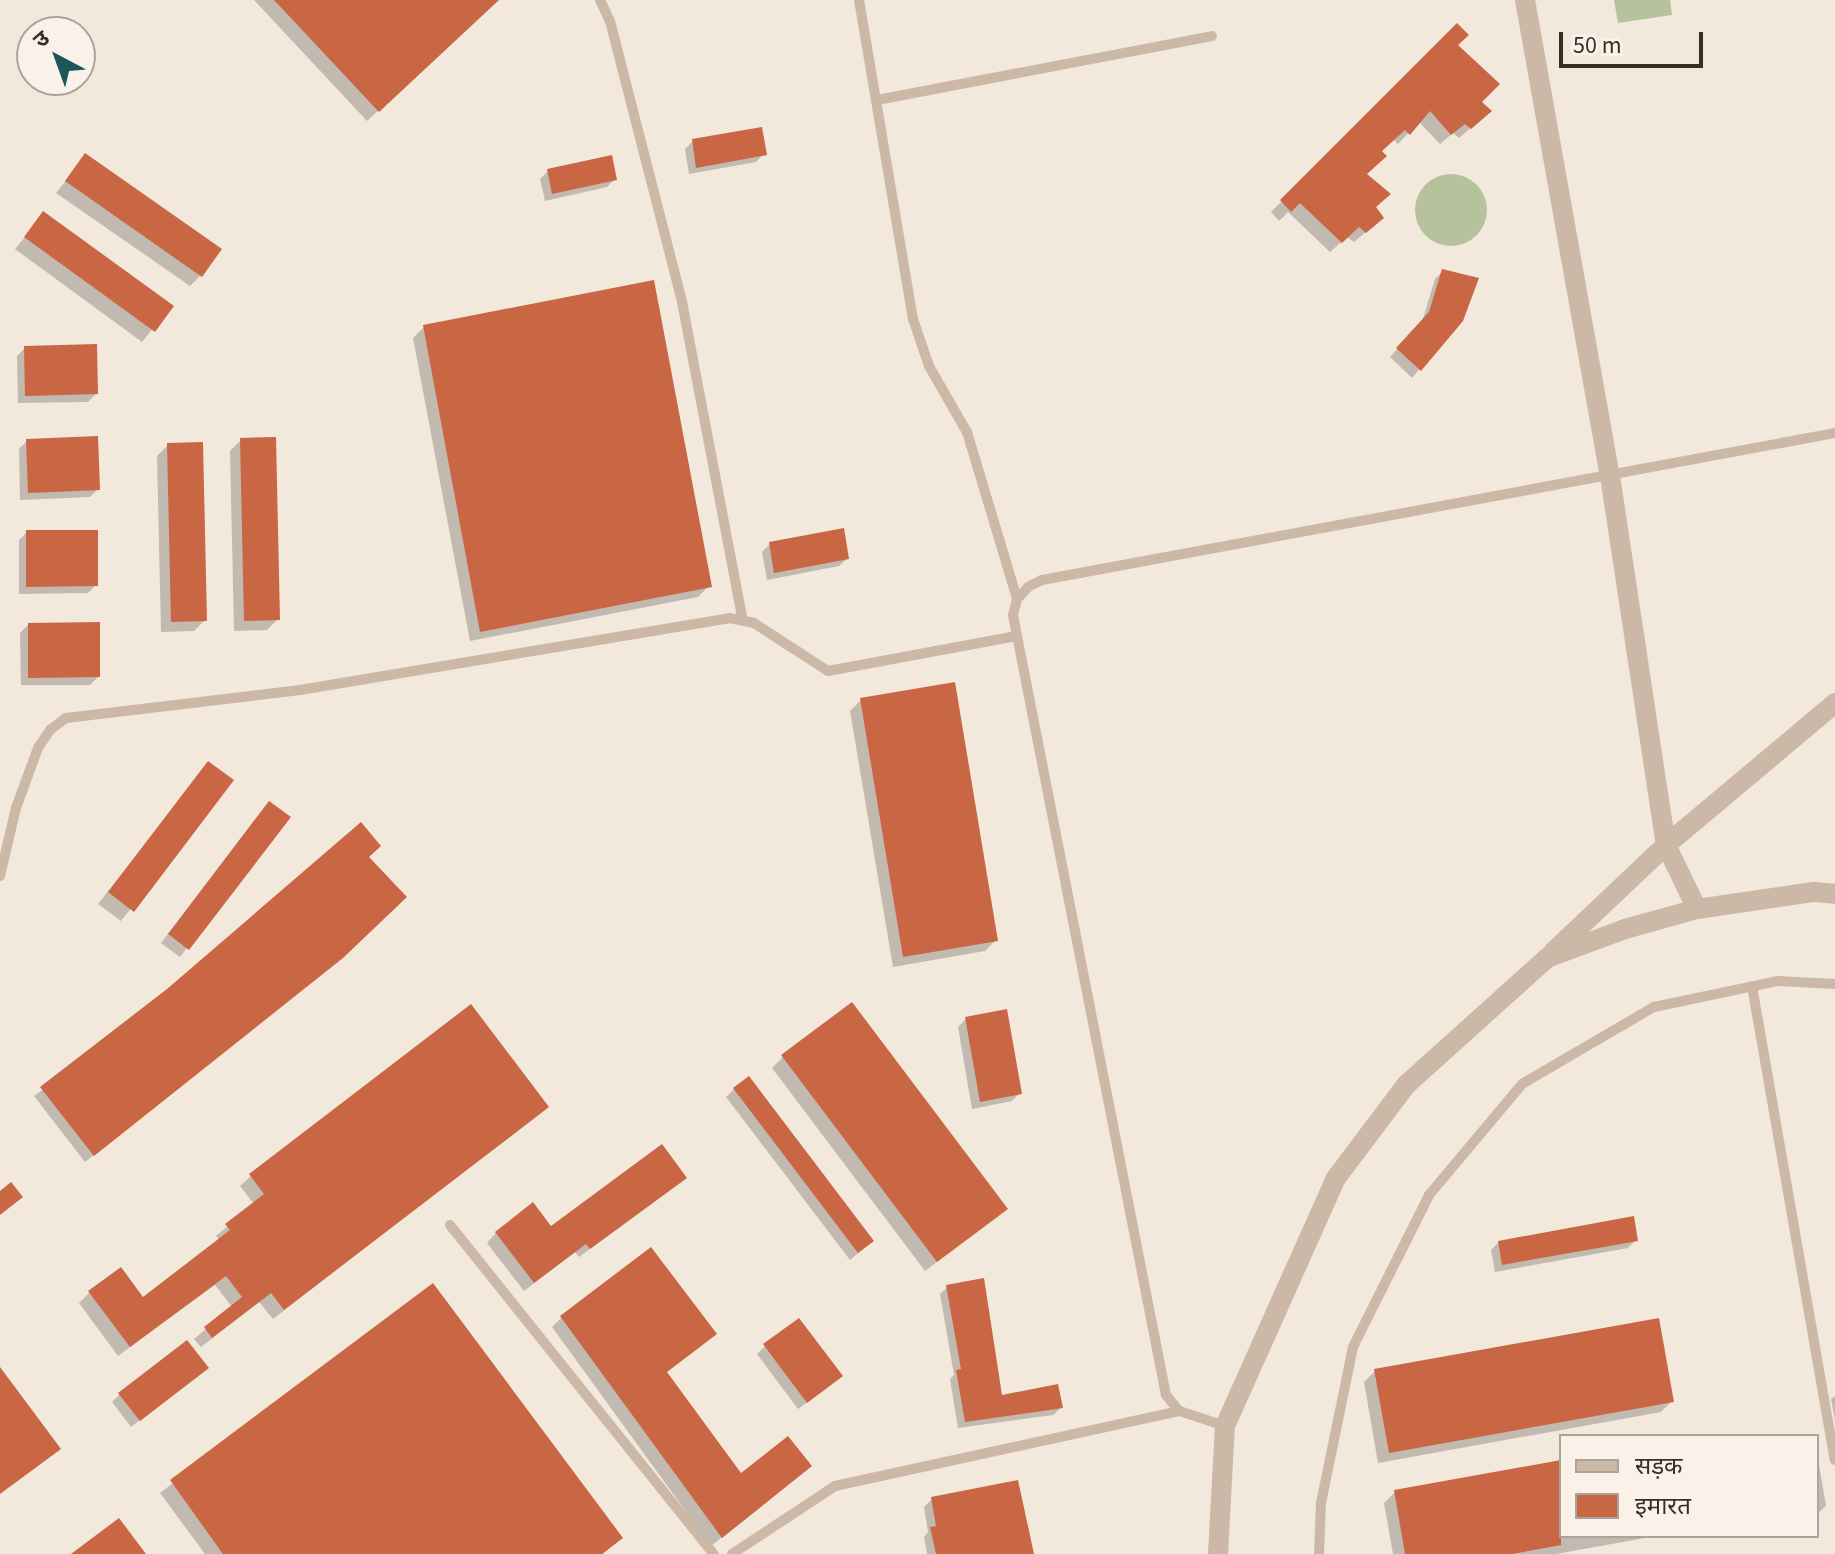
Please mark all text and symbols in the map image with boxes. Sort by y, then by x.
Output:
north arrow [16,16,96,96]
scale bar [1563,16,1707,66]
text: उ [26,23,57,56]
text: 50 m [1573,28,1622,63]
legend [1559,1434,1819,1538]
text: सड़क [1635,1449,1683,1484]
text: इमारत [1635,1489,1691,1524]

